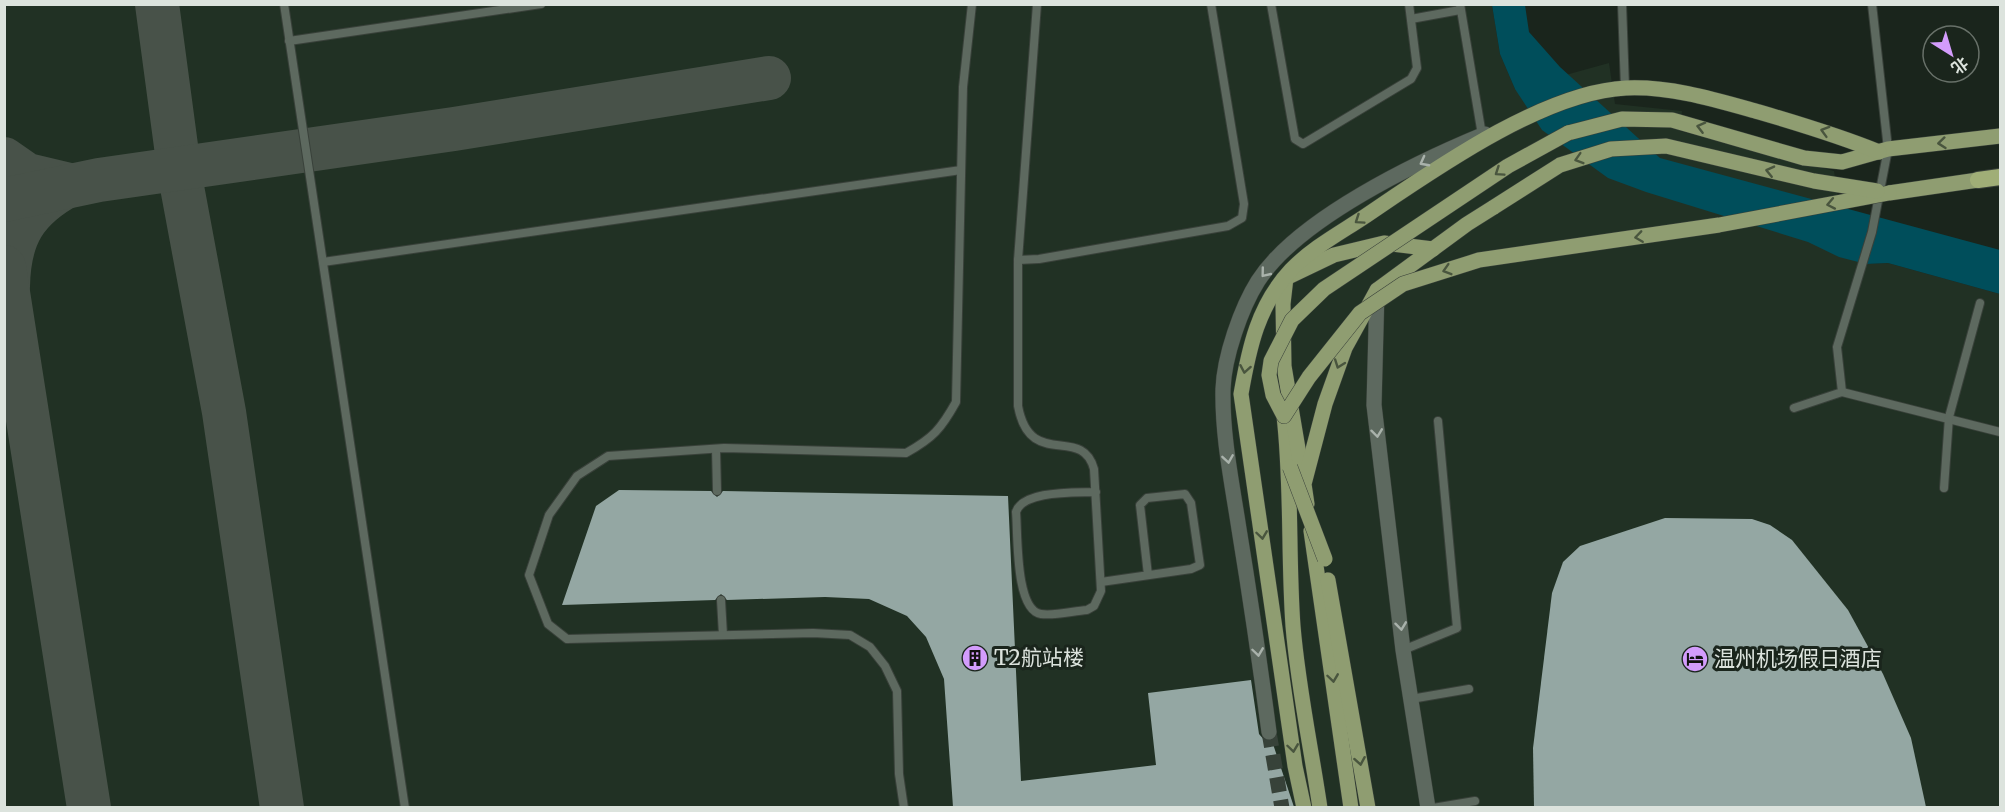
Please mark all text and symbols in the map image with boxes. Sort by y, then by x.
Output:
north arrow [1921,24,1981,84]
text: 北 [1948,53,1972,79]
one-way arrow [1696,122,1706,135]
one-way arrow [1820,126,1831,138]
one-way arrow [1938,136,1947,149]
one-way arrow [1574,152,1585,164]
one-way arrow [1419,155,1430,167]
one-way arrow [1495,165,1506,176]
one-way arrow [1765,165,1775,178]
one-way arrow [1827,197,1837,210]
one-way arrow [1355,213,1366,224]
one-way arrow [1635,230,1644,242]
one-way arrow [1443,263,1453,275]
one-way arrow [1261,266,1272,277]
one-way arrow [1334,358,1347,369]
one-way arrow [1240,364,1252,373]
one-way arrow [1370,428,1383,437]
one-way arrow [1222,454,1234,463]
one-way arrow [1255,530,1267,539]
one-way arrow [1394,622,1406,631]
building icon: T2航站楼 [960,643,990,673]
place label: T2航站楼 [994,644,1084,671]
hotel icon: 温州机场假日酒店 [1680,644,1710,674]
place label: 温州机场假日酒店 [1714,645,1882,672]
one-way arrow [1252,647,1264,656]
one-way arrow [1326,673,1338,683]
one-way arrow [1286,744,1298,753]
one-way arrow [1353,756,1366,766]

